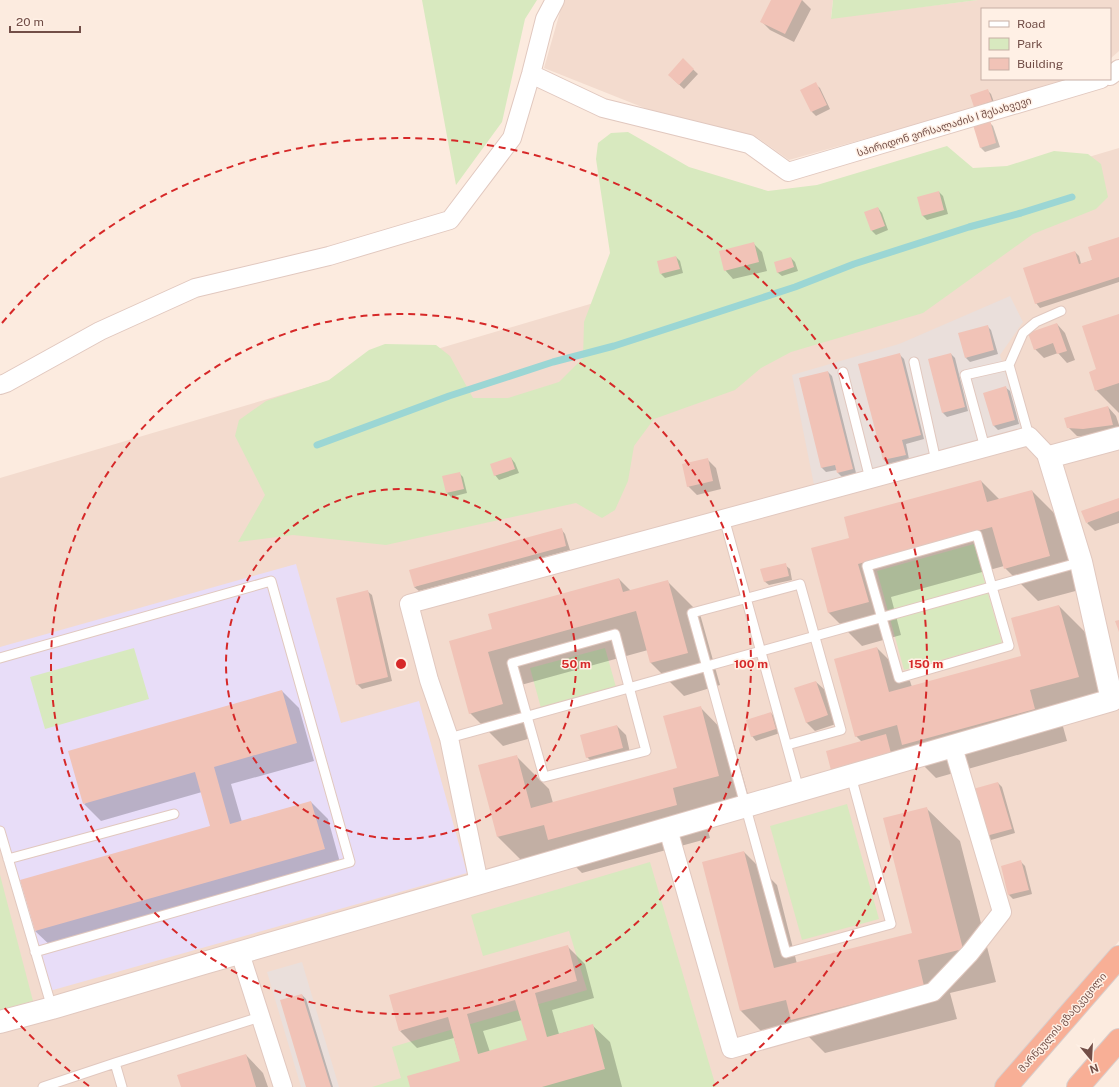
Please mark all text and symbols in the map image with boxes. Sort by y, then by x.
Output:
scale bar [10,8,80,34]
legend [981,8,1111,80]
text: 20 m [16,15,44,29]
text: Road [1017,17,1045,31]
text: Park [1017,37,1043,51]
text: Building [1017,57,1063,71]
street label: სპირიდონ ვირსალაძის I შესახვევი [855,94,1033,159]
centre of rings [394,657,408,671]
text: 50 m [561,657,591,671]
text: 100 m [734,657,768,671]
text: 150 m [909,657,943,671]
street label: მარნეულის გზატკეცილი [1016,970,1109,1075]
north arrow [1071,1039,1111,1079]
text: N [1088,1061,1100,1076]

